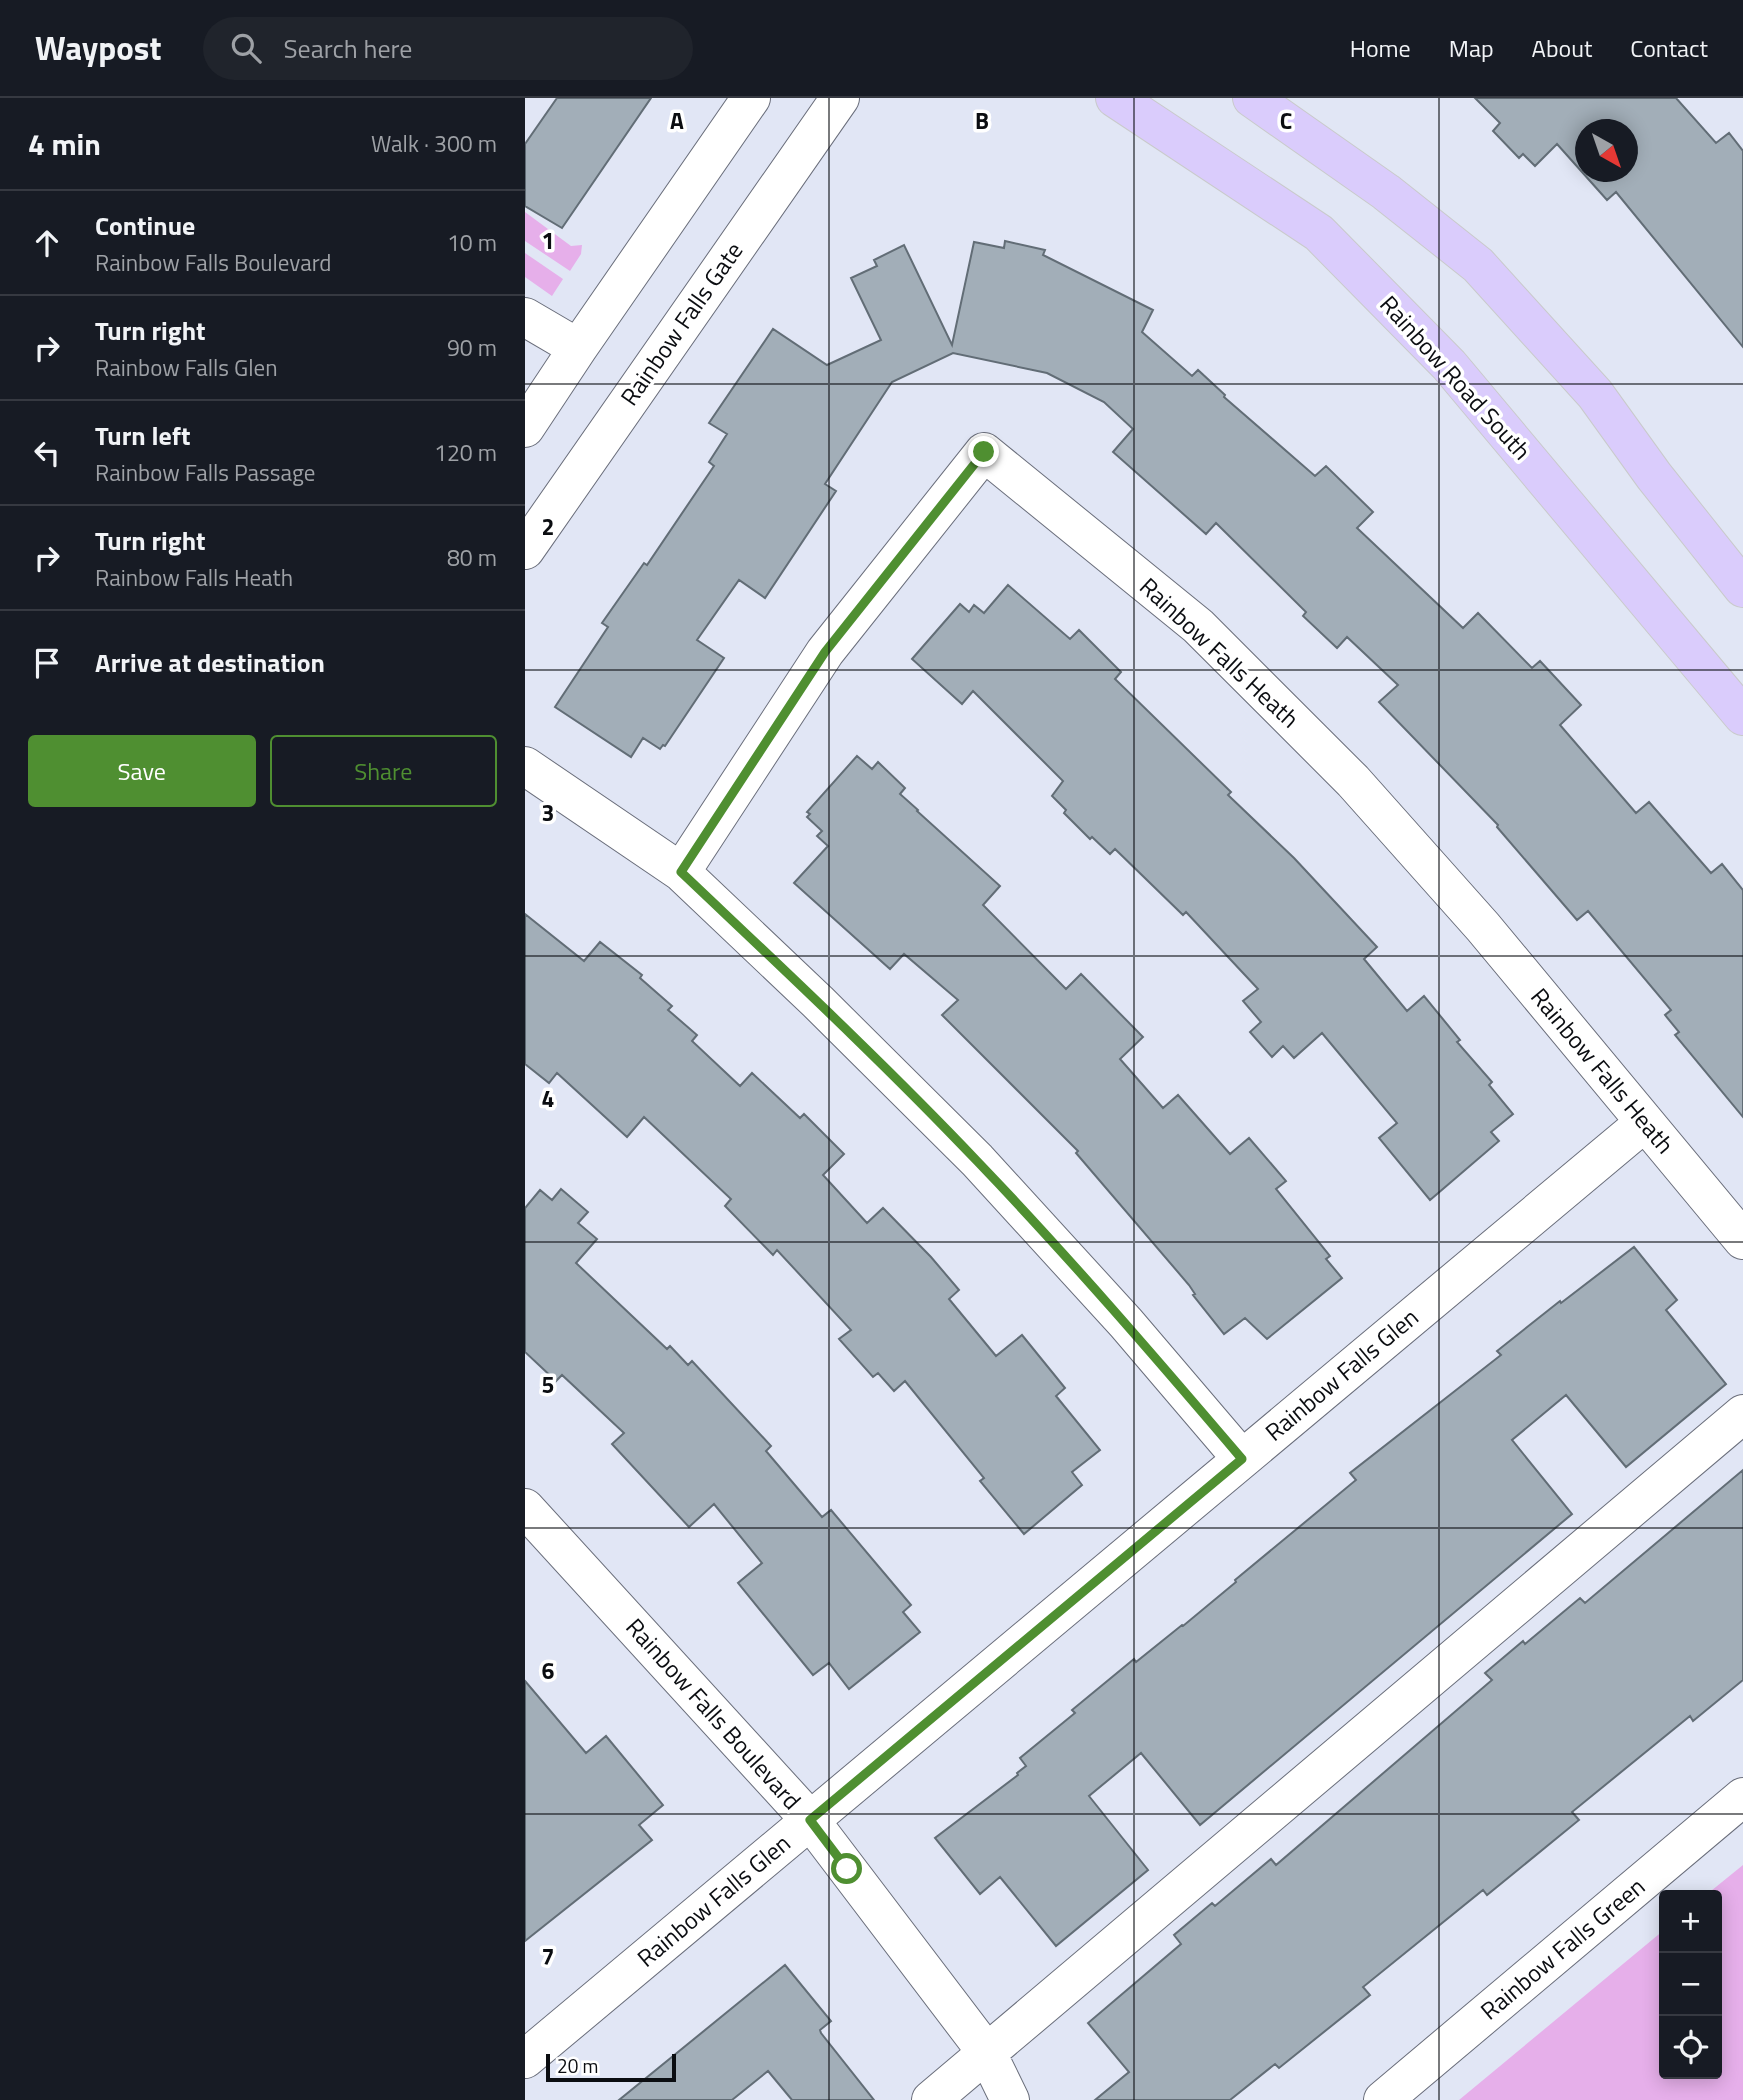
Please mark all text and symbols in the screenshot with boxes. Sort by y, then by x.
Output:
search box [203,17,693,80]
text: Waypost [35,23,161,73]
icon: search [227,29,265,67]
text: Search here [283,29,412,68]
text: Home [1350,30,1411,66]
text: Map [1449,30,1494,66]
text: About [1532,30,1592,66]
text: Contact [1630,30,1708,66]
text: A [670,103,684,138]
text: B [975,103,989,138]
text: C [1280,103,1292,138]
north arrow [1575,119,1638,182]
text: 4 min [28,121,101,167]
text: Walk · 300 m [371,126,497,161]
text: Continue [95,206,195,245]
text: 1 [542,223,554,258]
icon: ahead [28,224,66,262]
text: 10 m [447,225,497,260]
street label: Rainbow Falls Gate [611,234,751,413]
text: Rainbow Falls Boulevard [95,245,332,280]
street label: Rainbow Road South [1372,287,1540,468]
text: Turn right [95,311,206,350]
icon: right [28,329,66,367]
text: 90 m [447,330,497,365]
text: Rainbow Falls Glen [95,350,277,385]
text: Turn left [95,416,190,455]
icon: left [28,434,66,472]
text: 120 m [434,435,497,470]
route end [968,436,999,467]
text: Rainbow Falls Passage [95,455,315,490]
text: 2 [542,509,554,544]
text: Turn right [95,521,206,560]
icon: right [28,539,66,577]
text: 80 m [447,540,497,575]
text: Rainbow Falls Heath [95,560,293,595]
street label: Rainbow Falls Heath [1132,569,1308,736]
text: Arrive at destination [95,643,325,682]
icon: arrive [28,644,66,682]
button: Save [28,735,256,807]
button: Share [270,735,497,807]
text: 3 [542,795,554,830]
street label: Rainbow Falls Heath [1523,980,1683,1161]
text: 4 [542,1081,554,1116]
street label: Rainbow Falls Glen [1257,1299,1426,1449]
text: 5 [542,1367,554,1402]
street label: Rainbow Falls Boulevard [618,1610,810,1817]
text: 6 [542,1653,555,1688]
street label: Rainbow Falls Glen [629,1825,798,1975]
route start [831,1853,862,1884]
street label: Rainbow Falls Green [1472,1869,1652,2028]
map controls [1659,1890,1722,2079]
button: + [1659,1890,1722,1953]
text: 7 [542,1939,554,1974]
button: − [1659,1953,1722,2016]
button: locate [1659,2016,1722,2079]
scale bar [546,2051,675,2083]
text: 20 m [557,2051,598,2080]

